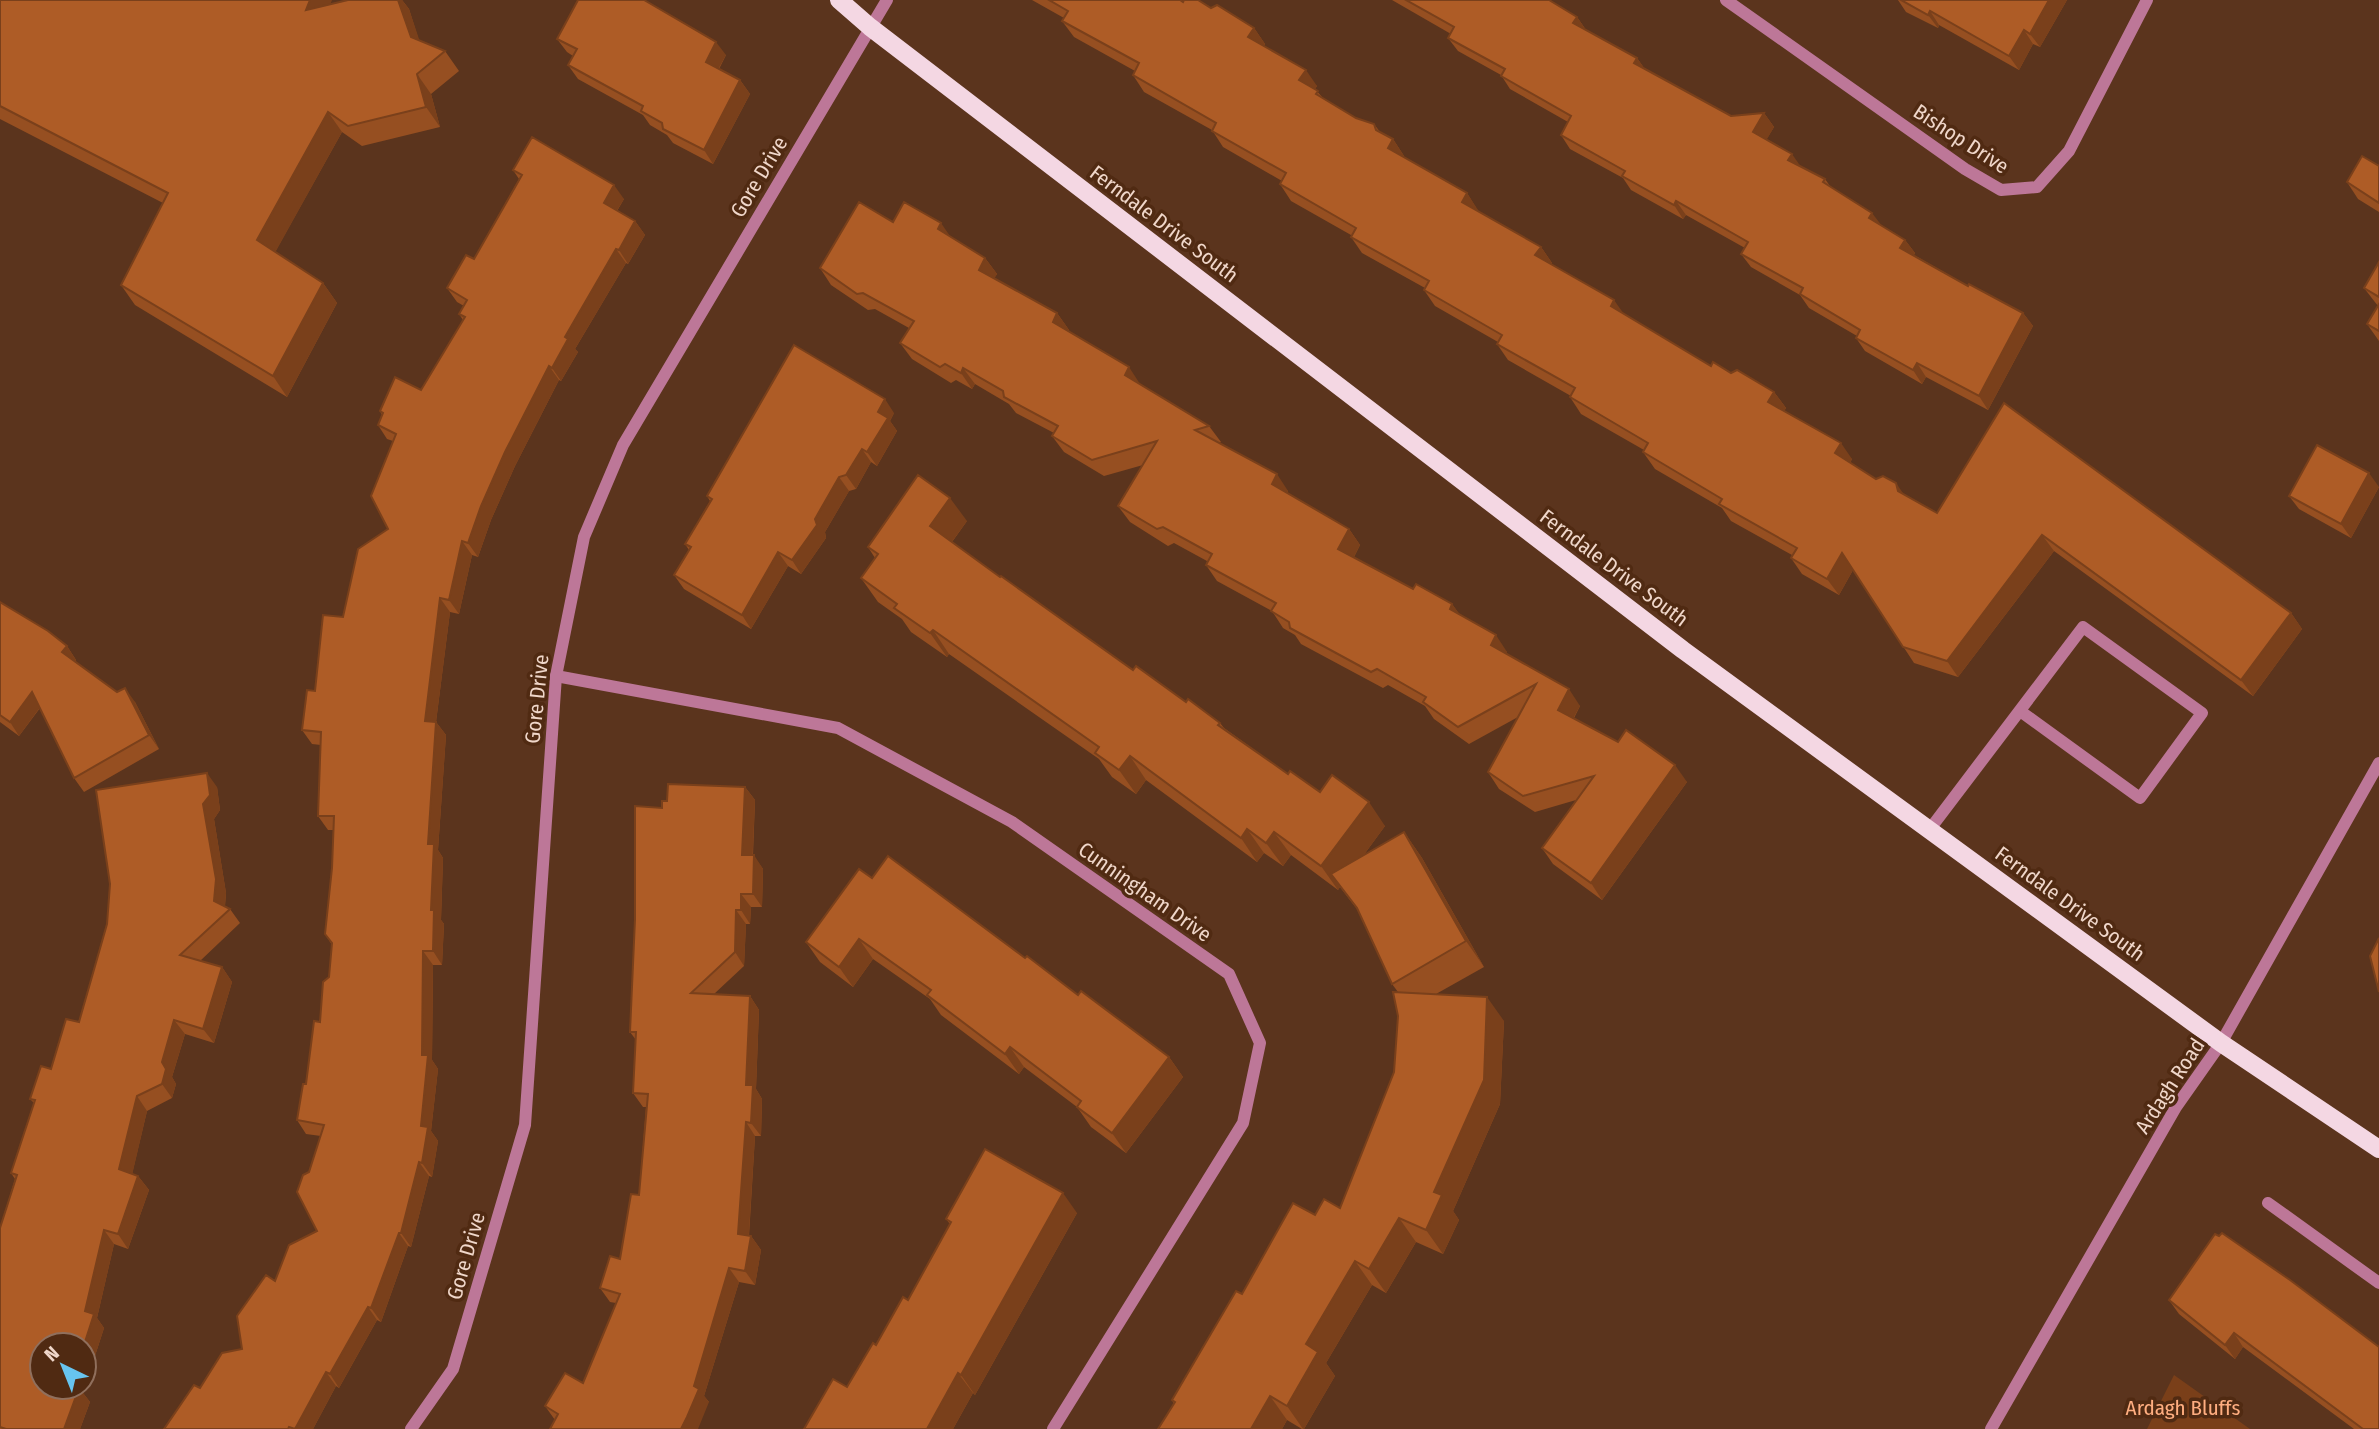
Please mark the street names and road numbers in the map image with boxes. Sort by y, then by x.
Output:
street label: Bishop Drive [1908,99,2014,179]
street label: Gore Drive [725,132,793,222]
street label: Ferndale Drive South [1085,160,1243,288]
street label: Ferndale Drive South [1535,504,1693,632]
street label: Gore Drive [519,653,555,745]
street label: Cunningham Drive [1073,836,1217,948]
street label: Ferndale Drive South [1990,841,2150,967]
street label: Ardagh Road [2130,1033,2210,1139]
street label: Gore Drive [441,1209,491,1303]

